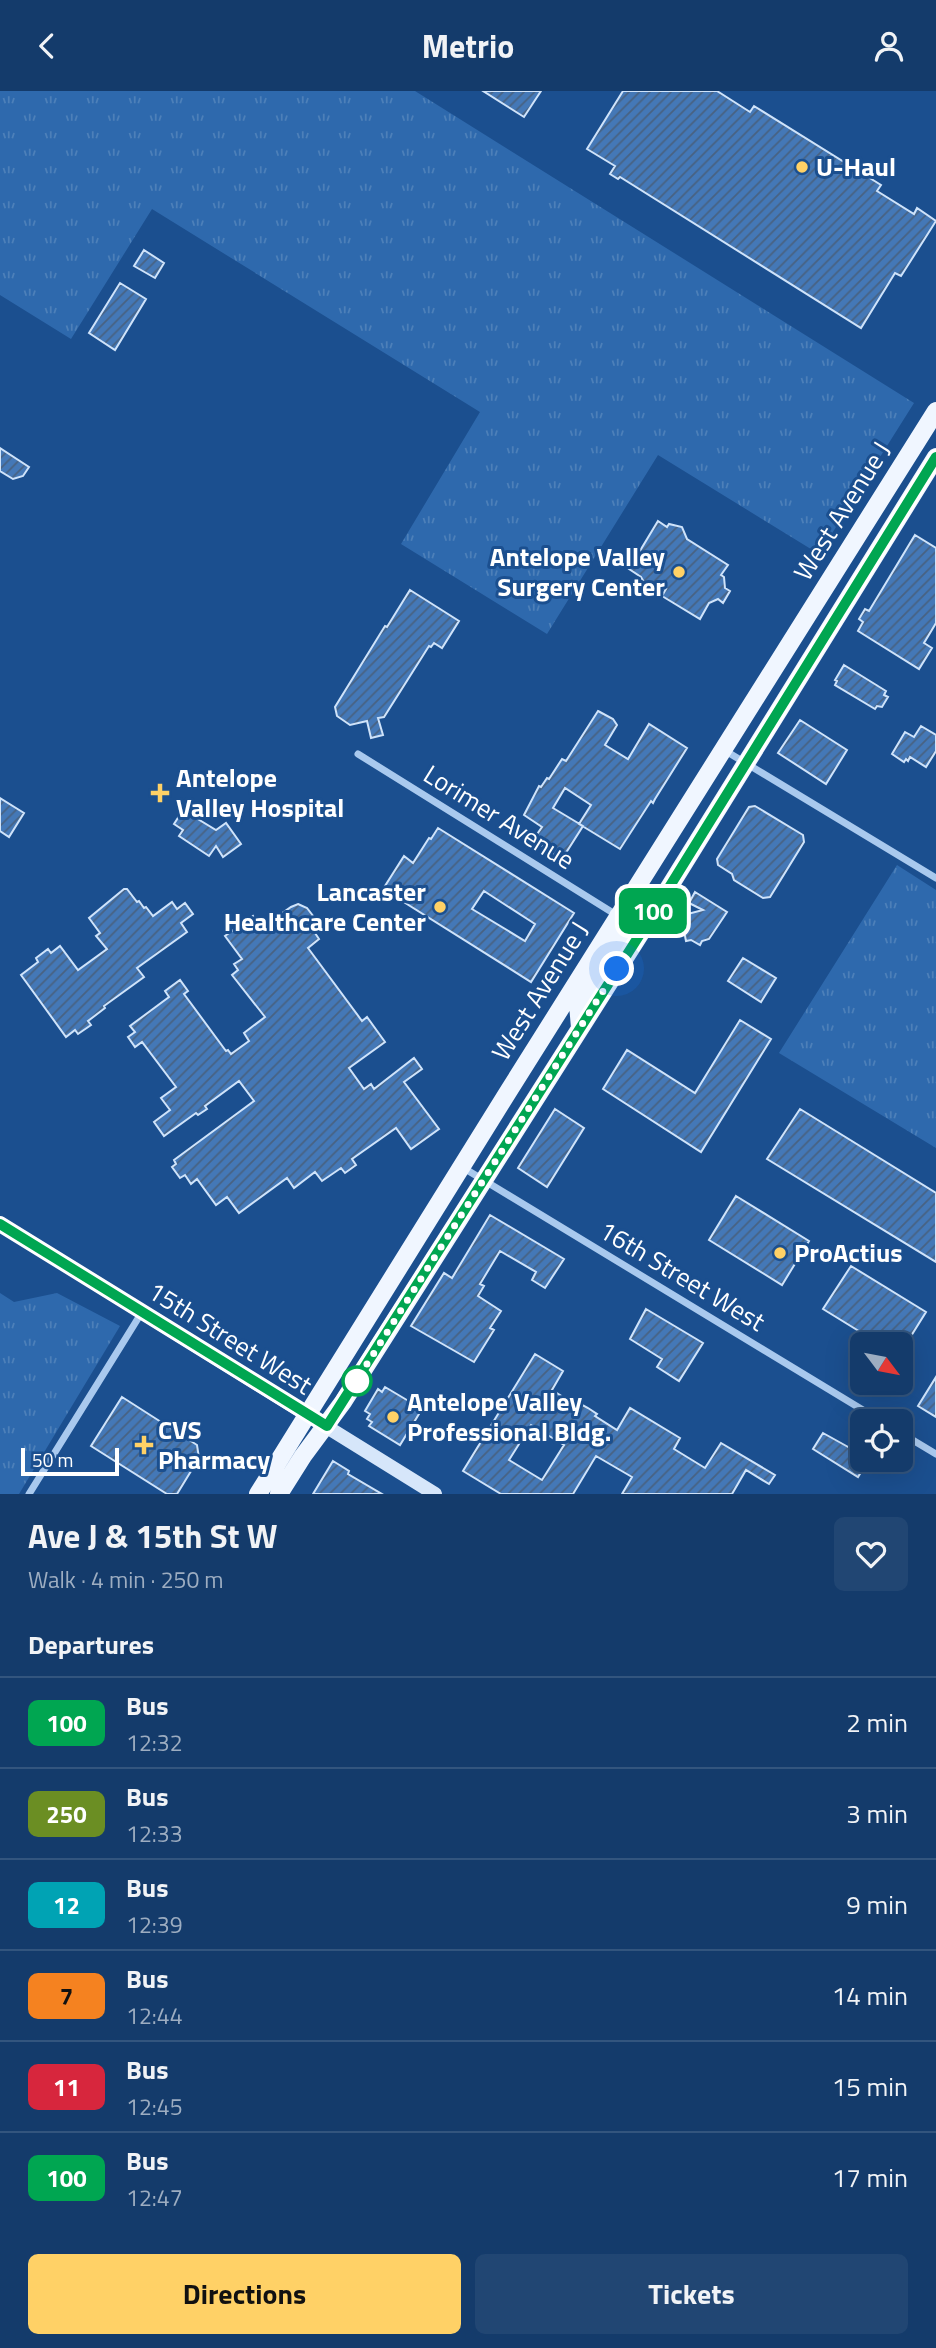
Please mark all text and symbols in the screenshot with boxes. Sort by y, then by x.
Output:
text: Metrio [422,22,514,70]
icon: back [28,27,66,65]
icon: person [870,27,908,65]
place label: U-Haul [816,147,896,186]
marker: U-Haul [794,159,810,175]
street label: West Avenue J [783,434,900,588]
place label: Antelope Valley Surgery Center [490,537,665,606]
marker: Antelope Valley Surgery Center [671,564,687,580]
street label: Lorimer Avenue [416,755,582,879]
place label: Antelope Valley Hospital [176,758,344,827]
marker: Antelope Valley Hospital [150,783,170,803]
place label: Lancaster Healthcare Center [224,872,426,941]
line badge: 100 [613,888,693,934]
text: 100 [633,893,673,929]
marker: Lancaster Healthcare Center [432,899,448,915]
street label: West Avenue J [481,914,598,1068]
your location [599,951,634,986]
street label: 16th Street West [592,1211,773,1341]
place label: ProActius [794,1233,903,1272]
marker: ProActius [772,1245,788,1261]
street label: 15th Street West [140,1271,320,1404]
north arrow [850,1332,914,1395]
map controls [850,1332,913,1472]
unlabelled marker [342,1366,372,1396]
place label: Antelope Valley Professional Bldg. [407,1382,611,1451]
marker: Antelope Valley Professional Bldg. [385,1409,401,1425]
button: locate [850,1409,913,1472]
place label: CVS Pharmacy [158,1410,270,1479]
marker: CVS Pharmacy [136,1437,152,1453]
scale bar [21,1445,119,1477]
text: 50 m [32,1445,73,1474]
text: Ave J & 15th St W [28,1511,278,1561]
button: heart [834,1517,908,1591]
text: Walk · 4 min · 250 m [28,1562,224,1597]
text: Departures [28,1625,154,1664]
text: Bus [126,1686,168,1725]
text: 2 min [846,1703,908,1742]
text: 100 [46,1705,87,1741]
text: 12:32 [126,1725,183,1760]
text: Bus [126,1777,168,1816]
text: 3 min [846,1794,908,1833]
text: 250 [46,1796,87,1832]
text: 12:33 [126,1816,183,1851]
text: Bus [126,1868,168,1907]
text: 9 min [846,1885,908,1924]
text: 12 [53,1887,80,1923]
text: 12:39 [126,1907,183,1942]
text: Bus [126,1959,168,1998]
text: 14 min [832,1976,908,2015]
text: 7 [60,1978,73,2014]
text: 12:44 [126,1998,183,2033]
text: Bus [126,2050,168,2089]
text: 15 min [832,2067,908,2106]
text: 11 [53,2069,80,2105]
text: 12:45 [126,2089,183,2124]
text: Bus [126,2141,168,2180]
text: 17 min [832,2158,908,2197]
text: 100 [46,2160,87,2196]
text: 12:47 [126,2180,183,2215]
button: Directions [28,2254,461,2334]
button: Tickets [475,2254,908,2334]

